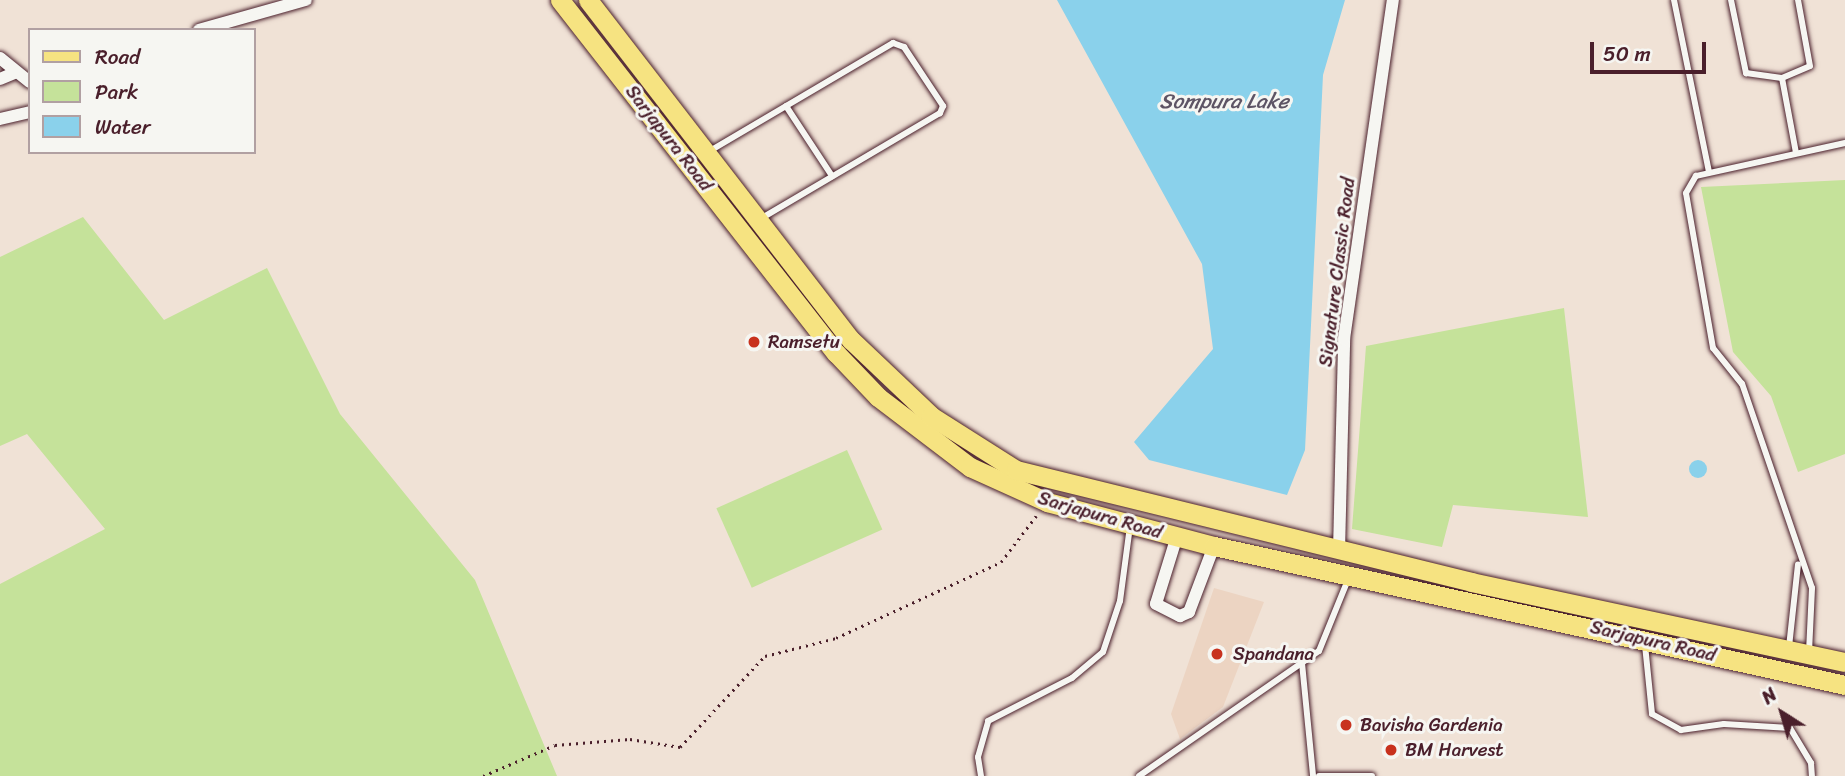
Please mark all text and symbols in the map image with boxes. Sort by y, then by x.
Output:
legend [28,28,256,154]
scale bar [1593,28,1708,72]
text: 50 m [1603,35,1651,73]
text: Road [95,38,140,76]
text: Park [95,73,138,111]
street label: Sarjapura Road [621,80,717,196]
water label: Sompura Lake [1159,88,1289,114]
text: Water [95,108,150,146]
street label: Signature Classic Road [1314,176,1360,368]
place label: Ramsetu [768,331,840,353]
marker: Ramsetu [746,334,762,350]
street label: Sarjapura Road [1035,486,1165,544]
street label: Sarjapura Road [1588,615,1718,667]
place label: Spandana [1233,643,1314,665]
marker: Spandana [1207,644,1227,664]
north arrow [1747,678,1817,748]
text: N [1754,679,1784,713]
place label: Bavisha Gardenia [1360,714,1503,736]
marker: Bavisha Gardenia [1338,717,1354,733]
place label: BM Harvest [1405,739,1504,761]
marker: BM Harvest [1383,742,1399,758]

